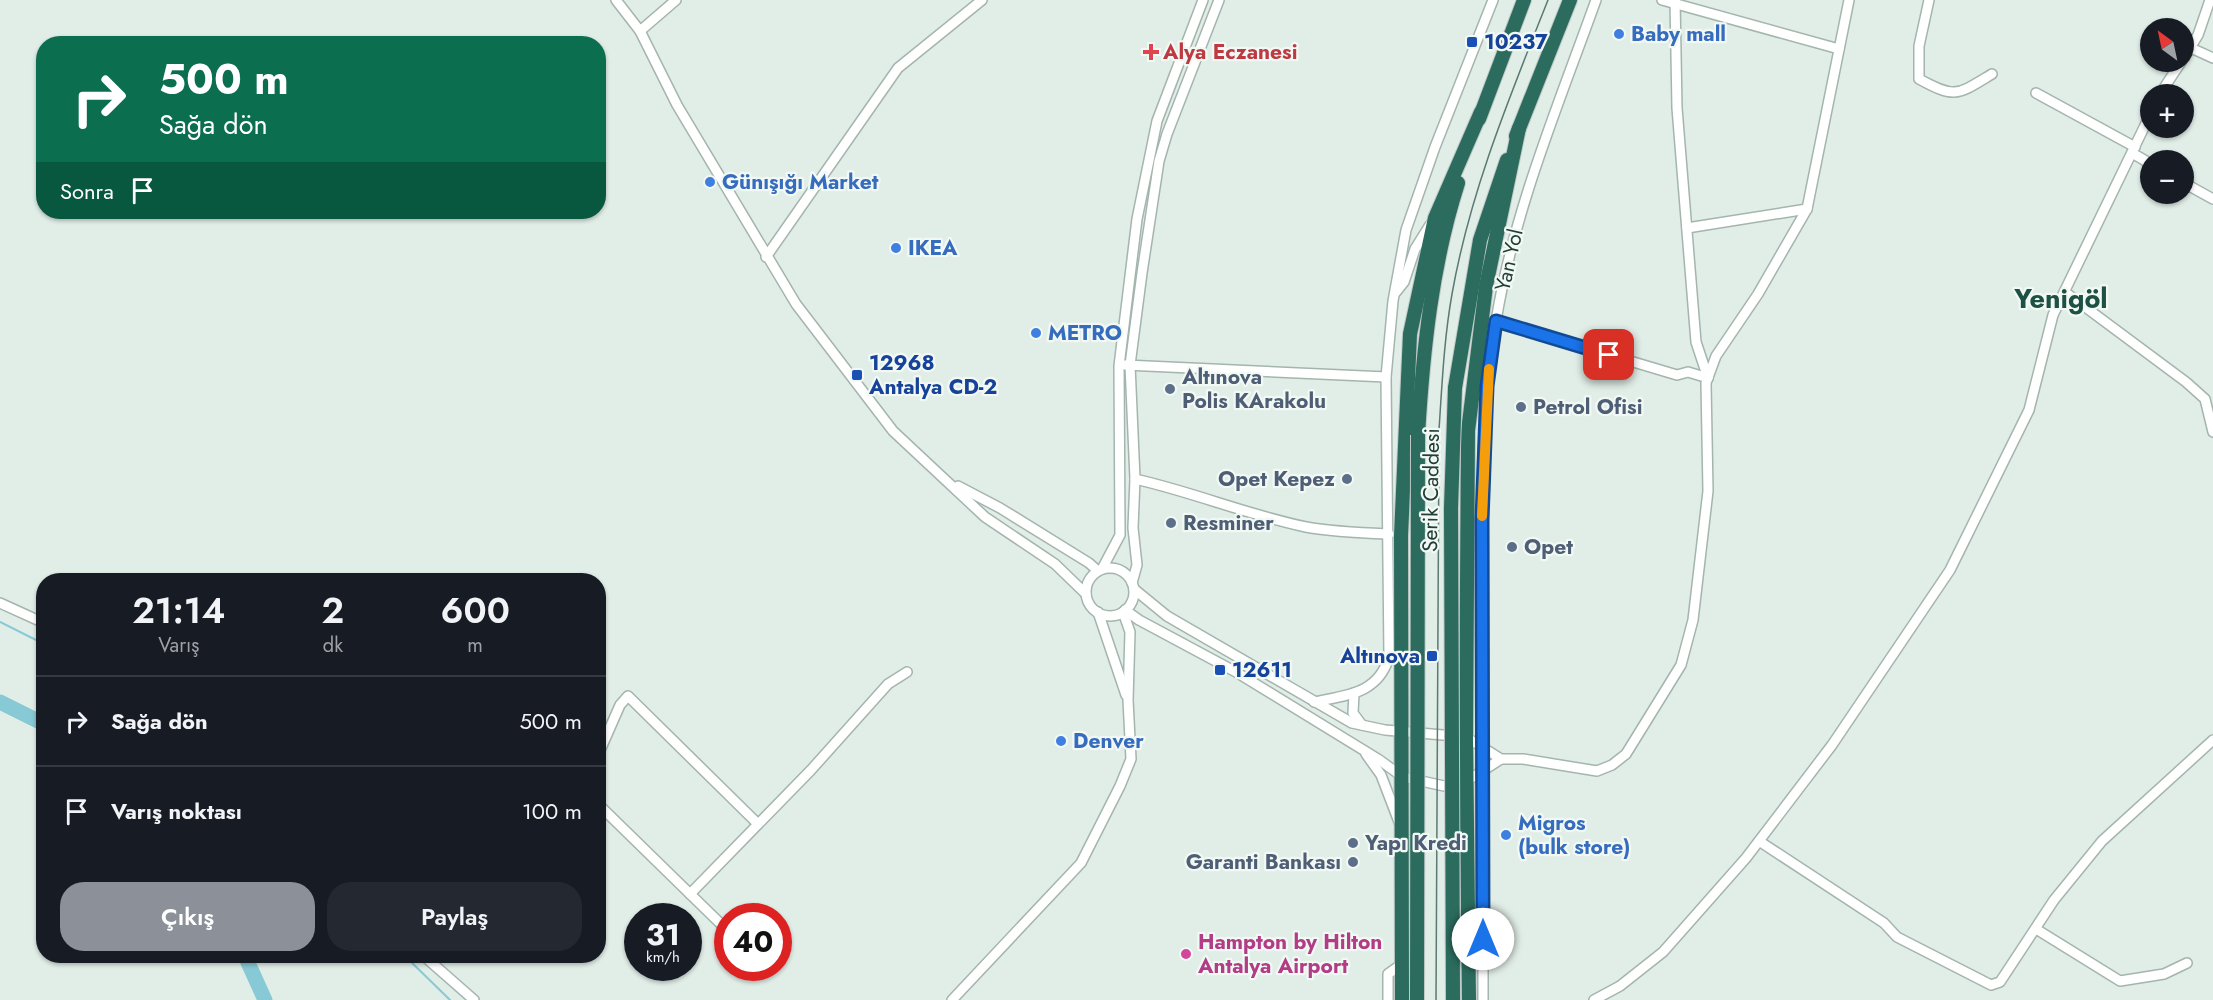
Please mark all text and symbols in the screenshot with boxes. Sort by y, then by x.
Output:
north arrow [2140,18,2194,72]
map controls [2140,18,2194,204]
place label: Baby mall [1631,19,1726,49]
place label: 10237 [1484,27,1548,57]
marker: Baby mall [1612,27,1626,41]
marker: 10237 [1465,35,1479,49]
place label: Alya Eczanesi [1162,37,1297,67]
marker: Alya Eczanesi [1144,45,1158,59]
text: 500 m [159,49,289,110]
icon: right [60,60,138,138]
button: + [2140,84,2194,138]
text: Sağa dön [159,105,268,144]
button: − [2140,150,2194,204]
place label: Günışığı Market [722,167,879,197]
icon: arrive [126,174,159,207]
text: Sonra [60,175,114,207]
marker: Günışığı Market [703,175,717,189]
street label: Yan Yol [1487,226,1531,294]
place label: IKEA [908,233,958,263]
marker: IKEA [889,241,903,255]
district label: Yenigöl [2013,279,2108,318]
place label: METRO [1048,318,1122,348]
marker: METRO [1029,326,1043,340]
pin [1583,329,1634,380]
icon: arrive [1592,338,1625,371]
place label: 12968 Antalya CD-2 [868,348,997,402]
place label: Altınova Polis KArakolu [1181,362,1326,416]
marker: 12968 Antalya CD-2 [850,368,864,382]
marker: Altınova Polis KArakolu [1163,382,1177,396]
place label: Petrol Ofisi [1533,392,1642,422]
marker: Petrol Ofisi [1514,400,1528,414]
street label: Serik Caddesi [1415,428,1447,552]
place label: Opet Kepez [1218,464,1335,494]
marker: Opet Kepez [1340,472,1354,486]
place label: Resminer [1183,508,1274,538]
marker: Resminer [1164,516,1178,530]
place label: Opet [1524,532,1573,562]
marker: Opet [1505,540,1519,554]
text: 21:14 [132,584,225,636]
text: 2 [322,584,344,636]
text: 600 [440,584,510,636]
text: Varış [158,631,199,660]
text: dk [323,631,343,660]
text: m [467,631,483,660]
place label: Altınova [1339,641,1420,671]
marker: Altınova [1425,649,1439,663]
place label: 12611 [1232,655,1292,685]
marker: 12611 [1213,663,1227,677]
icon: right [60,705,93,738]
text: Sağa dön [111,705,208,737]
text: 500 m [519,705,582,737]
place label: Denver [1073,726,1144,756]
marker: Denver [1054,734,1068,748]
icon: arrive [60,795,93,828]
text: Varış noktası [111,795,242,827]
text: 100 m [522,795,582,827]
place label: Migros (bulk store) [1518,808,1630,862]
place label: Yapı Kredi [1364,828,1467,858]
marker: Migros (bulk store) [1499,828,1513,842]
marker: Yapı Kredi [1346,836,1360,850]
place label: Garanti Bankası [1186,847,1341,877]
marker: Garanti Bankası [1346,855,1360,869]
button: Çıkış [60,882,315,951]
button: Paylaş [327,882,582,951]
speed limit sign: 40 [714,903,792,981]
position arrow [1451,907,1515,971]
text: 31 [646,913,680,956]
place label: Hampton by Hilton Antalya Airport [1197,927,1382,981]
text: km/h [646,946,680,968]
marker: Hampton by Hilton Antalya Airport [1179,947,1193,961]

